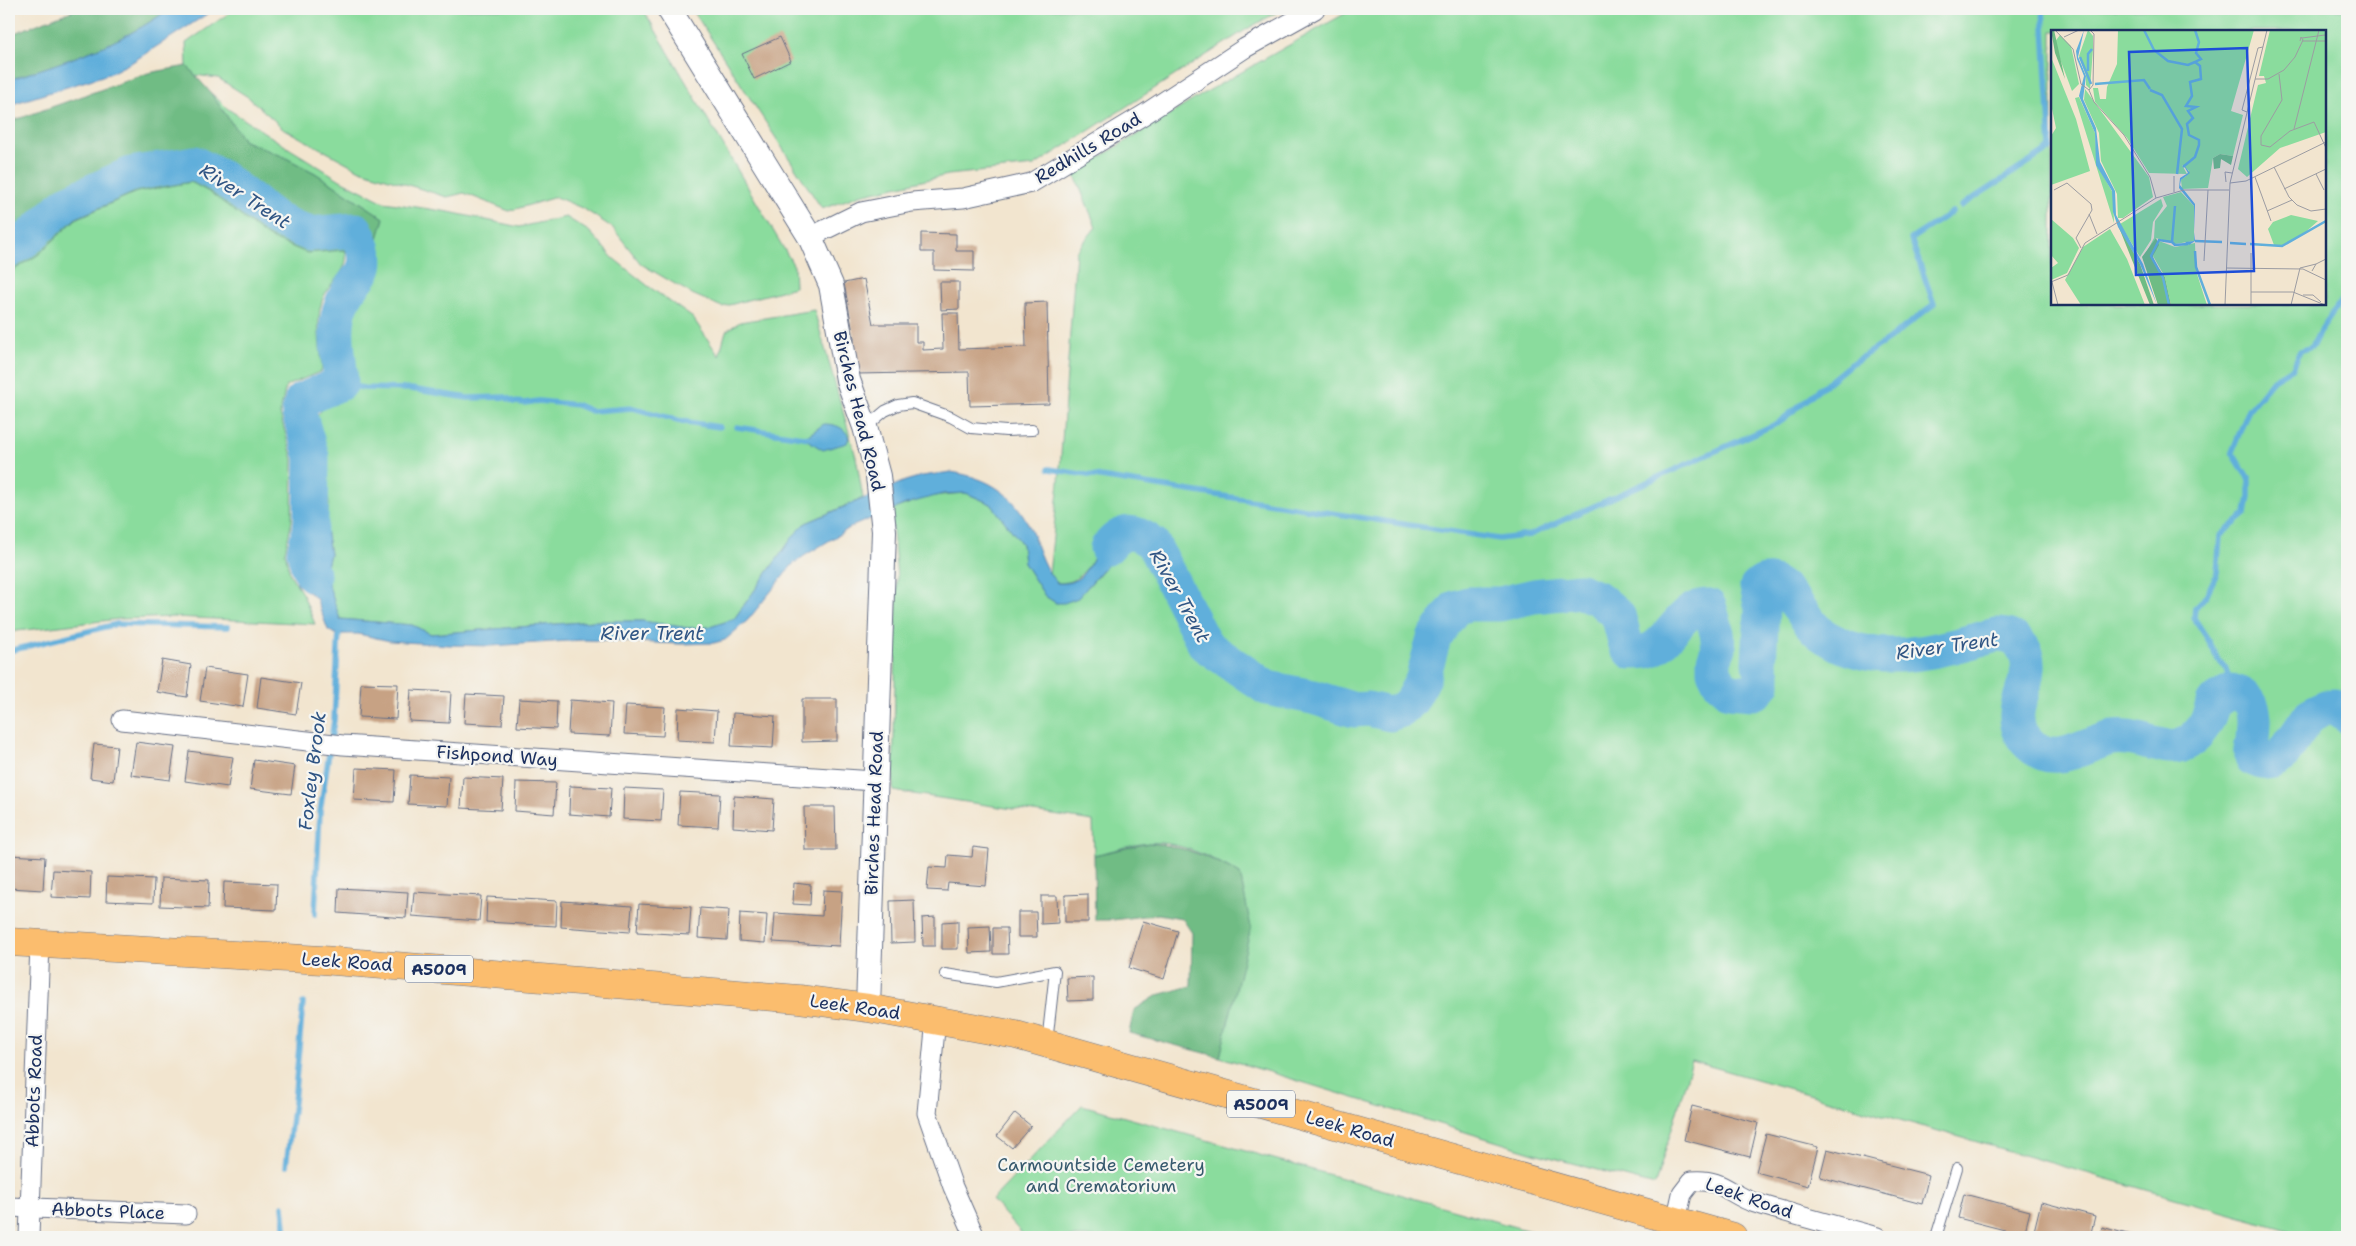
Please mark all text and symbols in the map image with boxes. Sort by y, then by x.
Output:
inset map [2051,30,2326,305]
street label: Redhills Road [1030,107,1146,189]
water label: River Trent [195,157,296,235]
street label: Birches Head Road [827,328,891,494]
water label: River Trent [1144,545,1216,648]
water label: River Trent [601,621,704,646]
water label: River Trent [1894,626,2000,666]
water label: Foxley Brook [292,710,332,832]
street label: Birches Head Road [859,730,889,896]
street label: Fishpond Way [435,740,559,772]
street label: Leek Road [301,947,393,977]
road number: A5009 [405,956,473,982]
street label: Leek Road [808,989,902,1025]
street label: Abbots Road [20,1034,48,1148]
road number: A5009 [1227,1090,1295,1118]
street label: Leek Road [1303,1105,1397,1153]
park label: Carmountside Cemetery and Crematorium [997,1153,1205,1198]
street label: Leek Road [1702,1172,1796,1224]
street label: Abbots Place [51,1197,165,1225]

